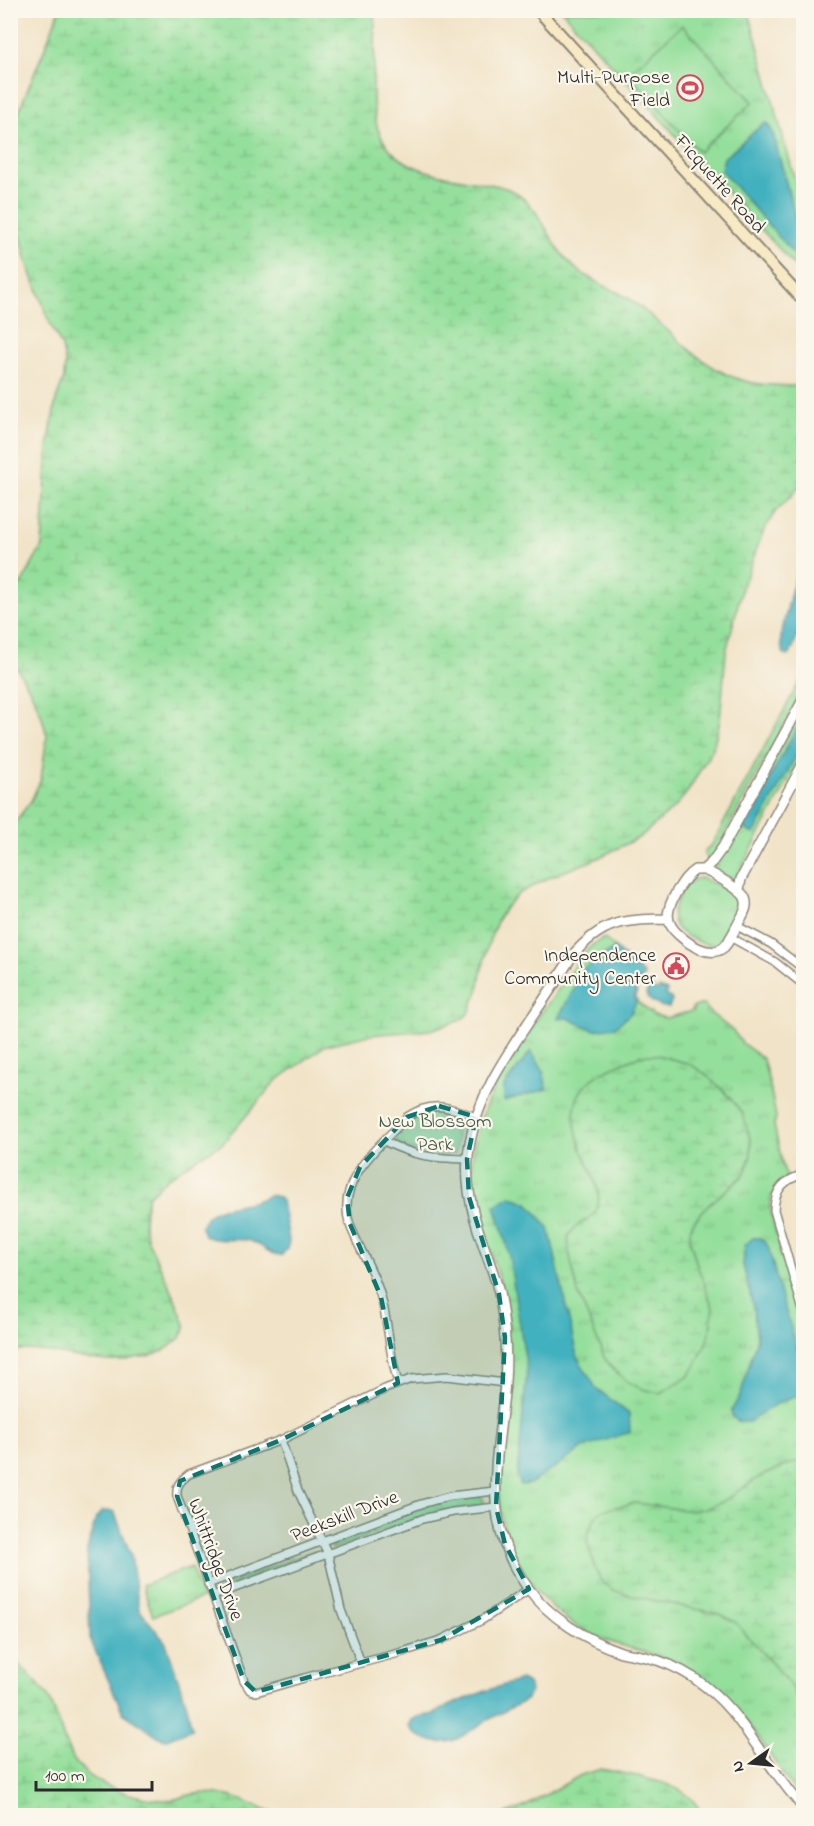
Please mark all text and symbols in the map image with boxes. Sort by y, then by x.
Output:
place label: Multi-Purpose Field [557,64,670,116]
sports icon: Multi-Purpose Field [675,73,705,103]
street label: Ficquette Road [666,128,772,241]
place label: Independence Community Center [504,942,657,994]
public building icon: Independence Community Center [661,951,691,981]
park label: New Blossom Park [379,1108,491,1160]
street label: Peekskill Drive [287,1484,403,1551]
street label: Whittridge Drive [178,1495,250,1625]
north arrow [721,1733,781,1793]
scale bar [36,1754,152,1792]
text: N [725,1758,751,1775]
text: 100 m [45,1764,85,1790]

